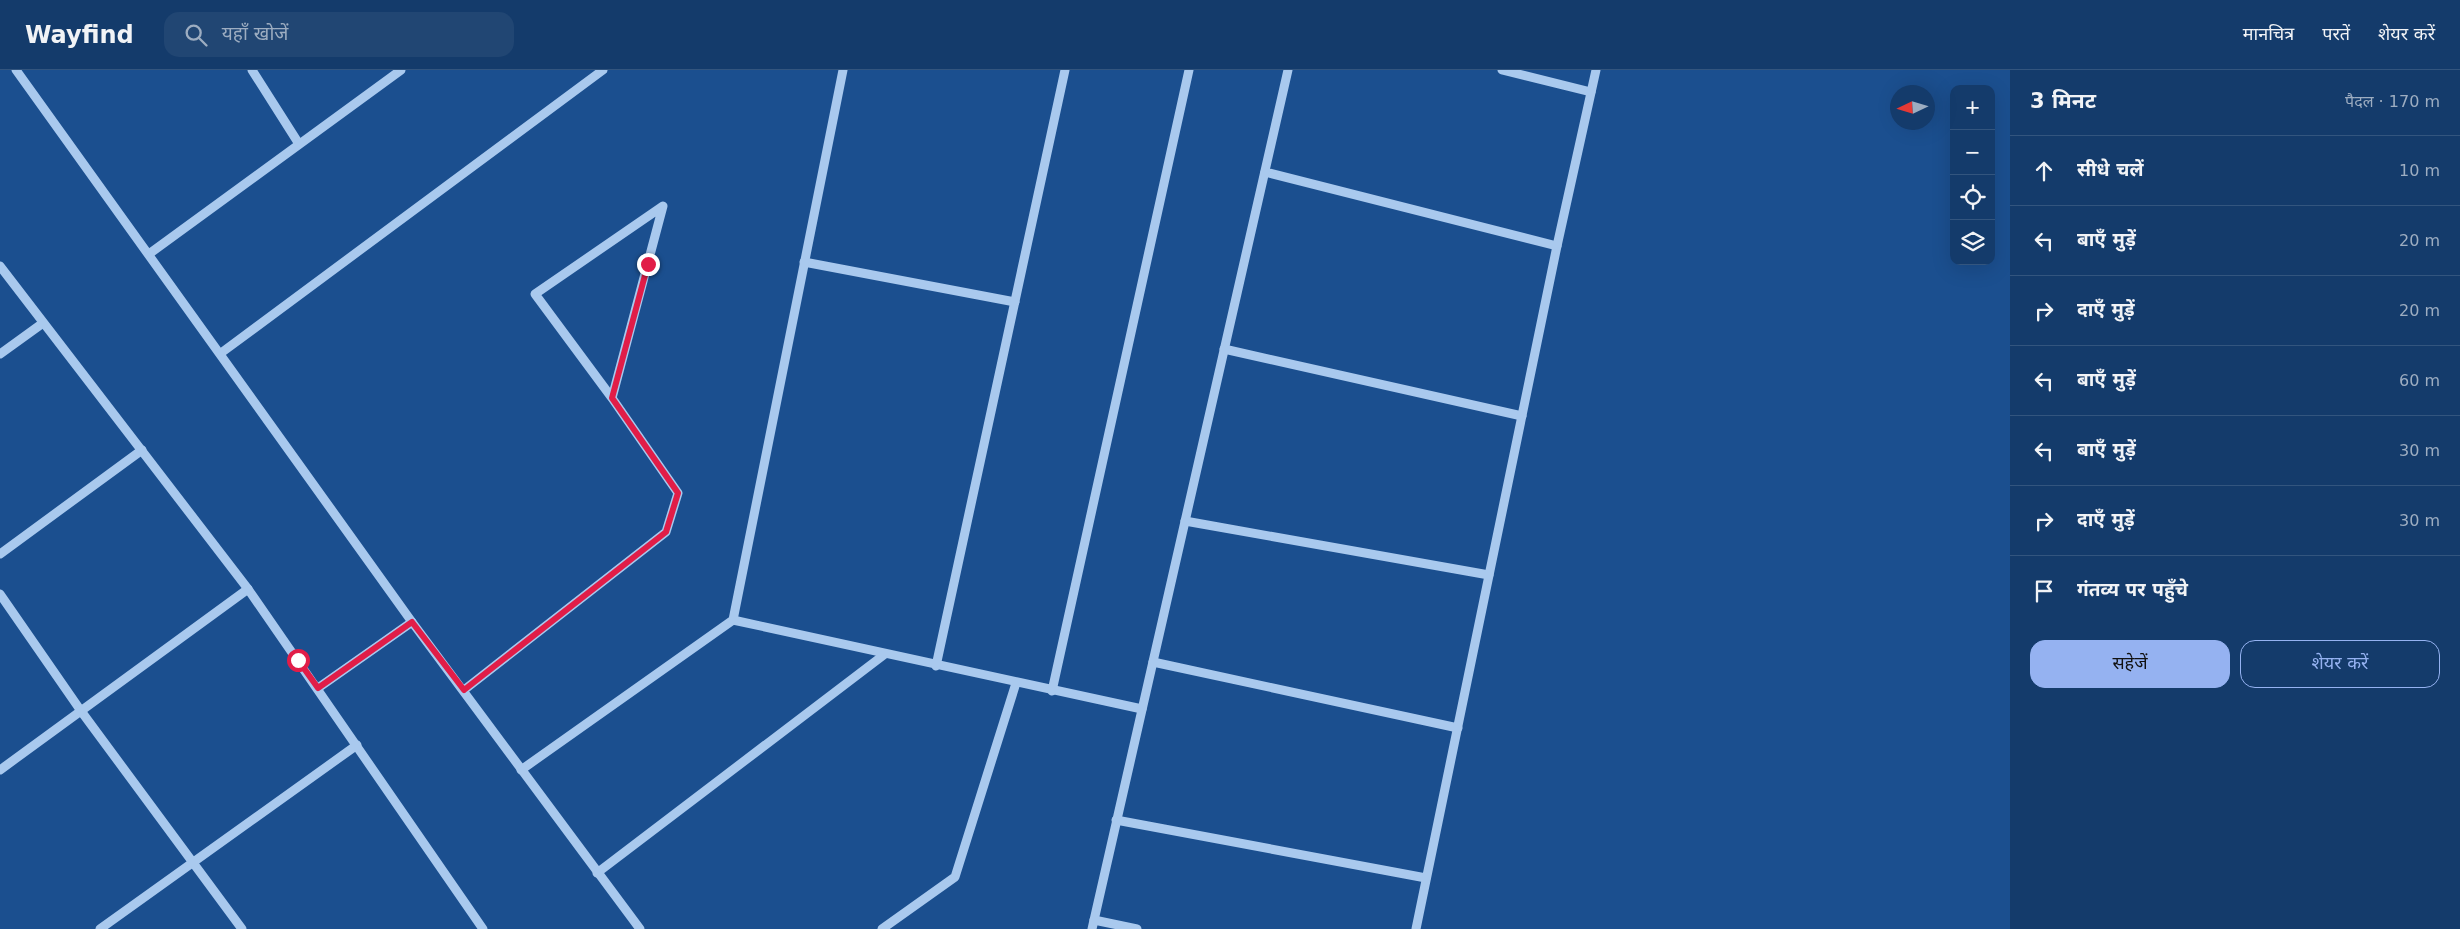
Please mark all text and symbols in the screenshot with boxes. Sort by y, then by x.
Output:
search box [164,12,514,57]
text: Wayfind [25,21,134,49]
icon: search [182,21,210,49]
text: यहाँ खोजें [222,22,288,44]
text: मानचित्र [2243,23,2294,44]
text: परतें [2322,23,2350,44]
text: शेयर करें [2378,23,2435,44]
north arrow [1890,85,1935,130]
map controls [1950,85,1995,265]
button: + [1950,85,1995,130]
text: 3 मिनट [2030,89,2096,113]
text: पैदल · 170 m [2345,92,2440,111]
button: − [1950,130,1995,175]
icon: ahead [2030,157,2058,185]
text: सीधे चलें [2077,158,2144,180]
text: 10 m [2399,161,2440,180]
button: locate [1950,175,1995,220]
button: layers [1950,220,1995,265]
icon: left [2030,227,2058,255]
text: बाएँ मुड़ें [2077,228,2136,250]
text: 20 m [2399,231,2440,250]
route end [637,253,660,276]
icon: right [2030,297,2058,325]
text: दाएँ मुड़ें [2077,298,2135,320]
text: 20 m [2399,301,2440,320]
icon: left [2030,367,2058,395]
text: बाएँ मुड़ें [2077,368,2136,390]
text: 60 m [2399,371,2440,390]
icon: left [2030,437,2058,465]
text: बाएँ मुड़ें [2077,438,2136,460]
text: 30 m [2399,441,2440,460]
icon: right [2030,507,2058,535]
text: दाएँ मुड़ें [2077,508,2135,530]
text: 30 m [2399,511,2440,530]
icon: arrive [2030,577,2058,605]
text: गंतव्य पर पहुँचे [2077,578,2188,600]
button: सहेजें [2030,640,2230,688]
button: शेयर करें [2240,640,2440,688]
route start [287,649,310,672]

